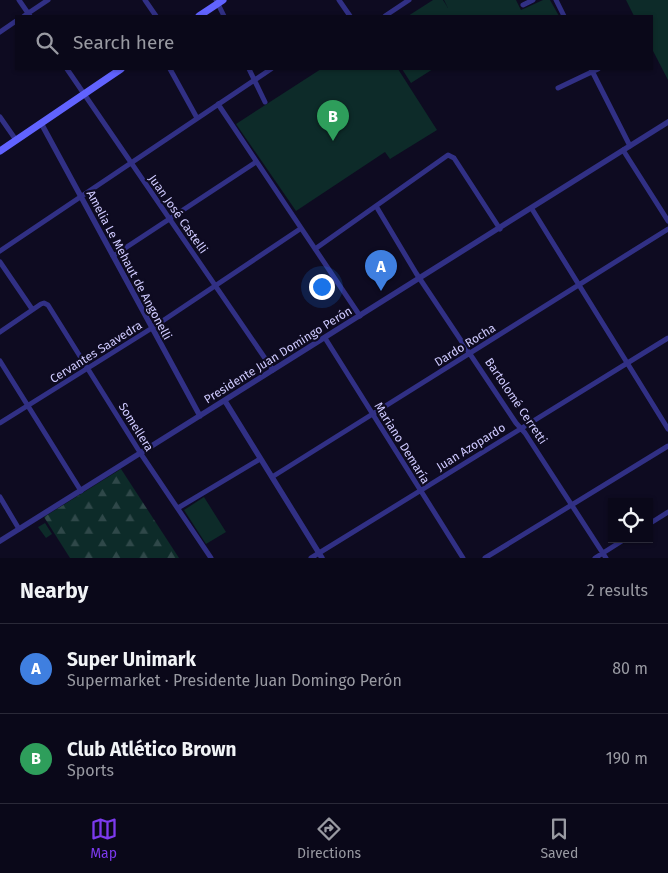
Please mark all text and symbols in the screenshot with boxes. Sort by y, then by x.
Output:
search box [15,15,653,70]
icon: search [33,29,61,57]
text: Search here [73,31,174,54]
pin: B [317,100,349,141]
street label: Juan José Castelli [146,172,210,256]
street label: Amelia Le Mehaut de Angonelli [84,188,174,342]
pin: A [365,250,397,291]
your location [309,274,335,300]
street label: Presidente Juan Domingo Perón [201,304,355,406]
street label: Cervantes Saavedra [47,318,145,386]
street label: Dardo Rocha [432,321,498,369]
street label: Bartolomé Cerretti [482,355,550,447]
street label: Somellera [116,400,156,454]
street label: Mariano Demaría [371,400,433,486]
street label: Juan Azopardo [434,420,508,474]
map controls [608,498,653,543]
button: locate [608,498,653,543]
text: Nearby [20,578,88,604]
text: 2 results [587,581,648,600]
text: Super Unimark [67,648,196,671]
text: A [31,659,41,678]
text: 80 m [612,659,648,678]
text: Supermarket · Presidente Juan Domingo Perón [67,671,402,690]
text: Club Atlético Brown [67,738,237,761]
text: B [31,749,41,768]
text: 190 m [606,749,648,768]
text: Sports [67,761,114,780]
tab: Map [90,815,118,862]
tab: Directions [297,815,361,862]
tab: Saved [540,815,578,862]

